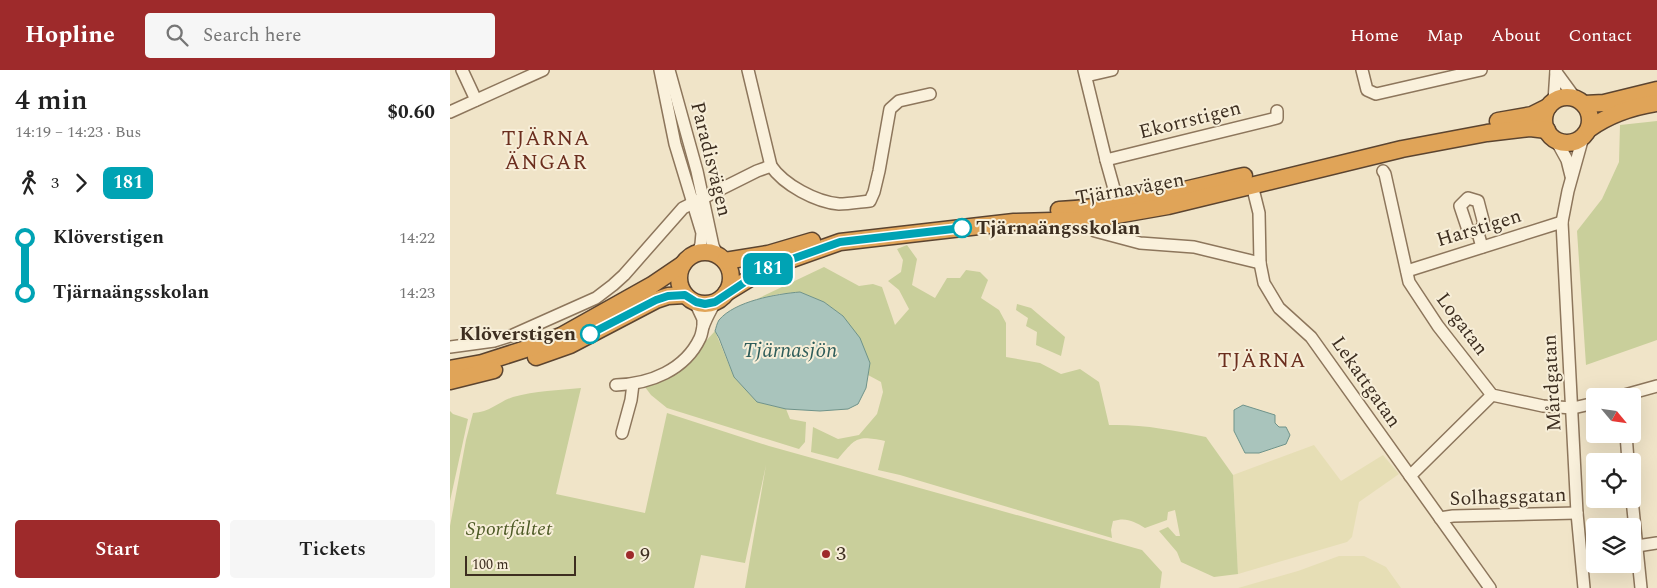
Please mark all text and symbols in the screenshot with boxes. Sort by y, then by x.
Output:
search box [145,13,495,58]
text: Hopline [25,17,115,53]
icon: search [163,21,191,49]
text: Search here [203,21,301,50]
text: Home [1350,22,1399,49]
text: Map [1427,22,1463,49]
text: About [1491,22,1541,49]
text: Contact [1569,22,1632,49]
text: 4 min [15,79,88,122]
street label: Ekorrstigen [1136,93,1244,147]
text: $0.60 [387,98,435,127]
street label: Paradisvägen [682,98,740,220]
text: 14:19 – 14:23 · Bus [15,120,141,144]
district label: TJÄRNA ÄNGAR [501,123,591,179]
street label: Tjärnavägen [1073,165,1187,213]
icon: walk [15,169,43,197]
icon: forward [67,169,95,197]
text: 181 [113,169,143,196]
text: 3 [51,171,59,195]
street label: Harstigen [1433,201,1525,255]
place label: Tjärnaängsskolan [976,213,1140,243]
marker: Tjärnaängsskolan [952,218,972,238]
text: Klöverstigen [53,223,164,252]
text: 14:22 [399,226,435,250]
line badge: 181 [739,253,797,285]
text: 181 [753,255,783,282]
text: Tjärnaängsskolan [53,278,209,307]
text: 14:23 [399,281,435,305]
street label: Logatan [1428,286,1496,362]
place label: Klöverstigen [459,319,576,349]
marker: Klöverstigen [580,324,600,344]
street label: Lekattgatan [1323,330,1409,434]
street label: Mårdgatan [1534,334,1570,432]
water label: Tjärnasjön [743,335,837,367]
district label: TJÄRNA [1217,345,1307,377]
north arrow [1586,388,1641,442]
map controls [1586,388,1641,573]
button: locate [1586,453,1641,508]
street label: Solhagsgatan [1449,480,1567,514]
park label: Sportfältet [466,514,553,544]
button: layers [1586,518,1641,573]
button: Start [15,520,220,578]
button: Tickets [230,520,435,578]
place label: 3 [836,539,846,569]
place label: 9 [640,540,650,570]
marker: 3 [820,548,832,560]
marker: 9 [624,549,636,561]
scale bar [465,553,576,576]
text: 100 m [472,554,509,575]

